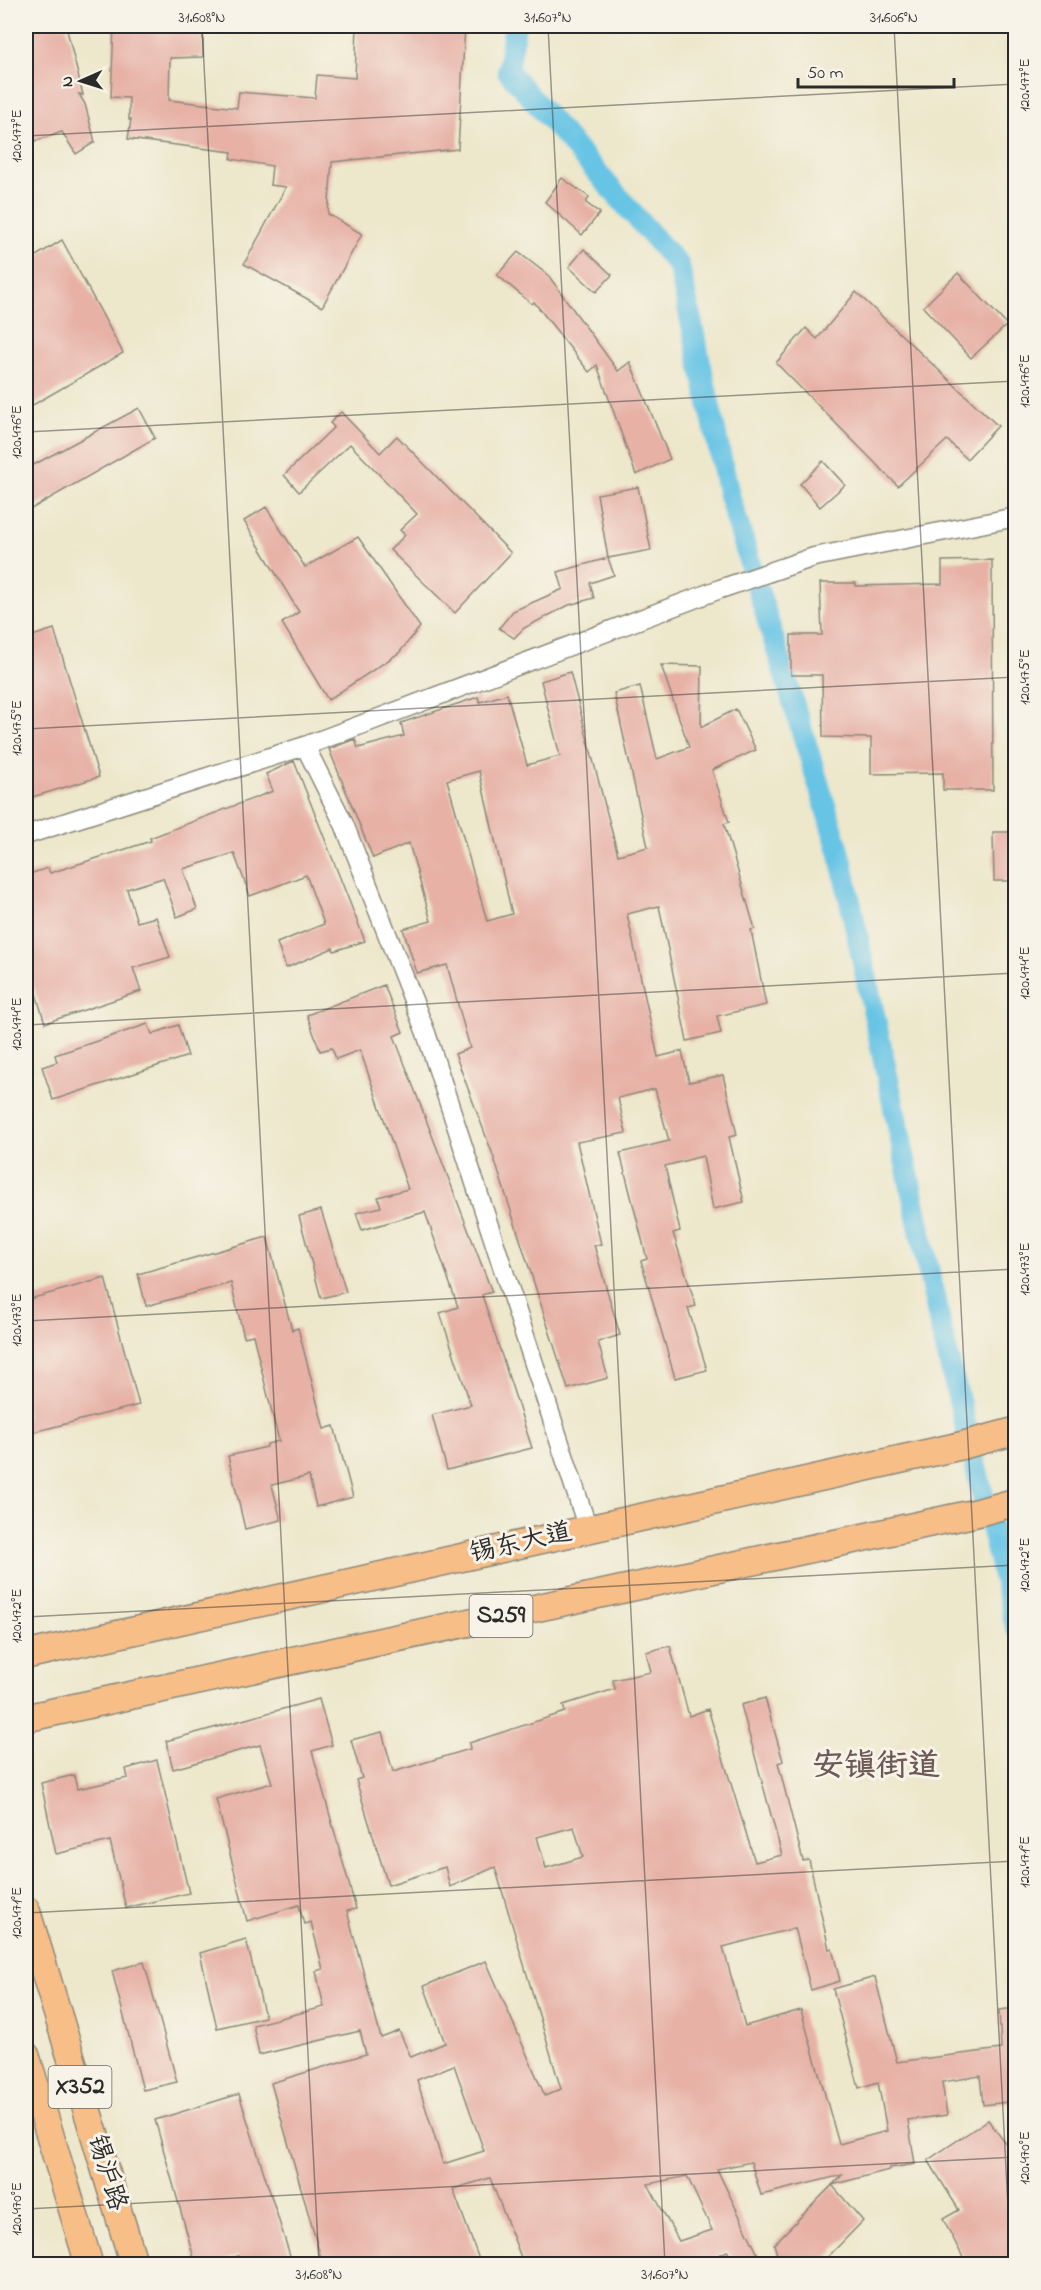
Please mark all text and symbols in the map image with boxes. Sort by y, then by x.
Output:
text: 31.608°N [179,7,225,29]
text: 31.607°N [524,7,572,29]
text: 31.606°N [870,7,918,29]
north arrow [51,51,111,111]
scale bar [798,51,954,89]
text: 120.477°E [1014,58,1036,112]
text: 50 m [807,61,844,87]
text: N [56,75,80,88]
text: 120.477°E [6,109,28,163]
text: 120.476°E [1014,354,1036,408]
text: 120.476°E [6,405,28,459]
text: 120.475°E [1014,649,1036,705]
text: 120.475°E [6,700,28,756]
text: 120.474°E [1014,946,1036,1000]
text: 120.474°E [6,997,28,1051]
text: 120.473°E [1014,1242,1036,1296]
text: 120.473°E [6,1293,28,1347]
street label: 锡东大道 [466,1514,576,1574]
text: 120.472°E [1014,1538,1036,1592]
text: 120.472°E [6,1589,28,1643]
road number: S259 [470,1595,532,1637]
district label: 安镇街道 [812,1744,940,1791]
text: 120.471°E [1014,1836,1036,1888]
text: 120.471°E [6,1887,28,1939]
road number: X352 [48,2066,112,2108]
street label: 锡沪路 [76,2130,136,2216]
text: 120.470°E [1014,2131,1036,2185]
text: 120.470°E [6,2182,28,2236]
text: 31.608°N [296,2264,342,2286]
text: 31.607°N [641,2264,689,2286]

